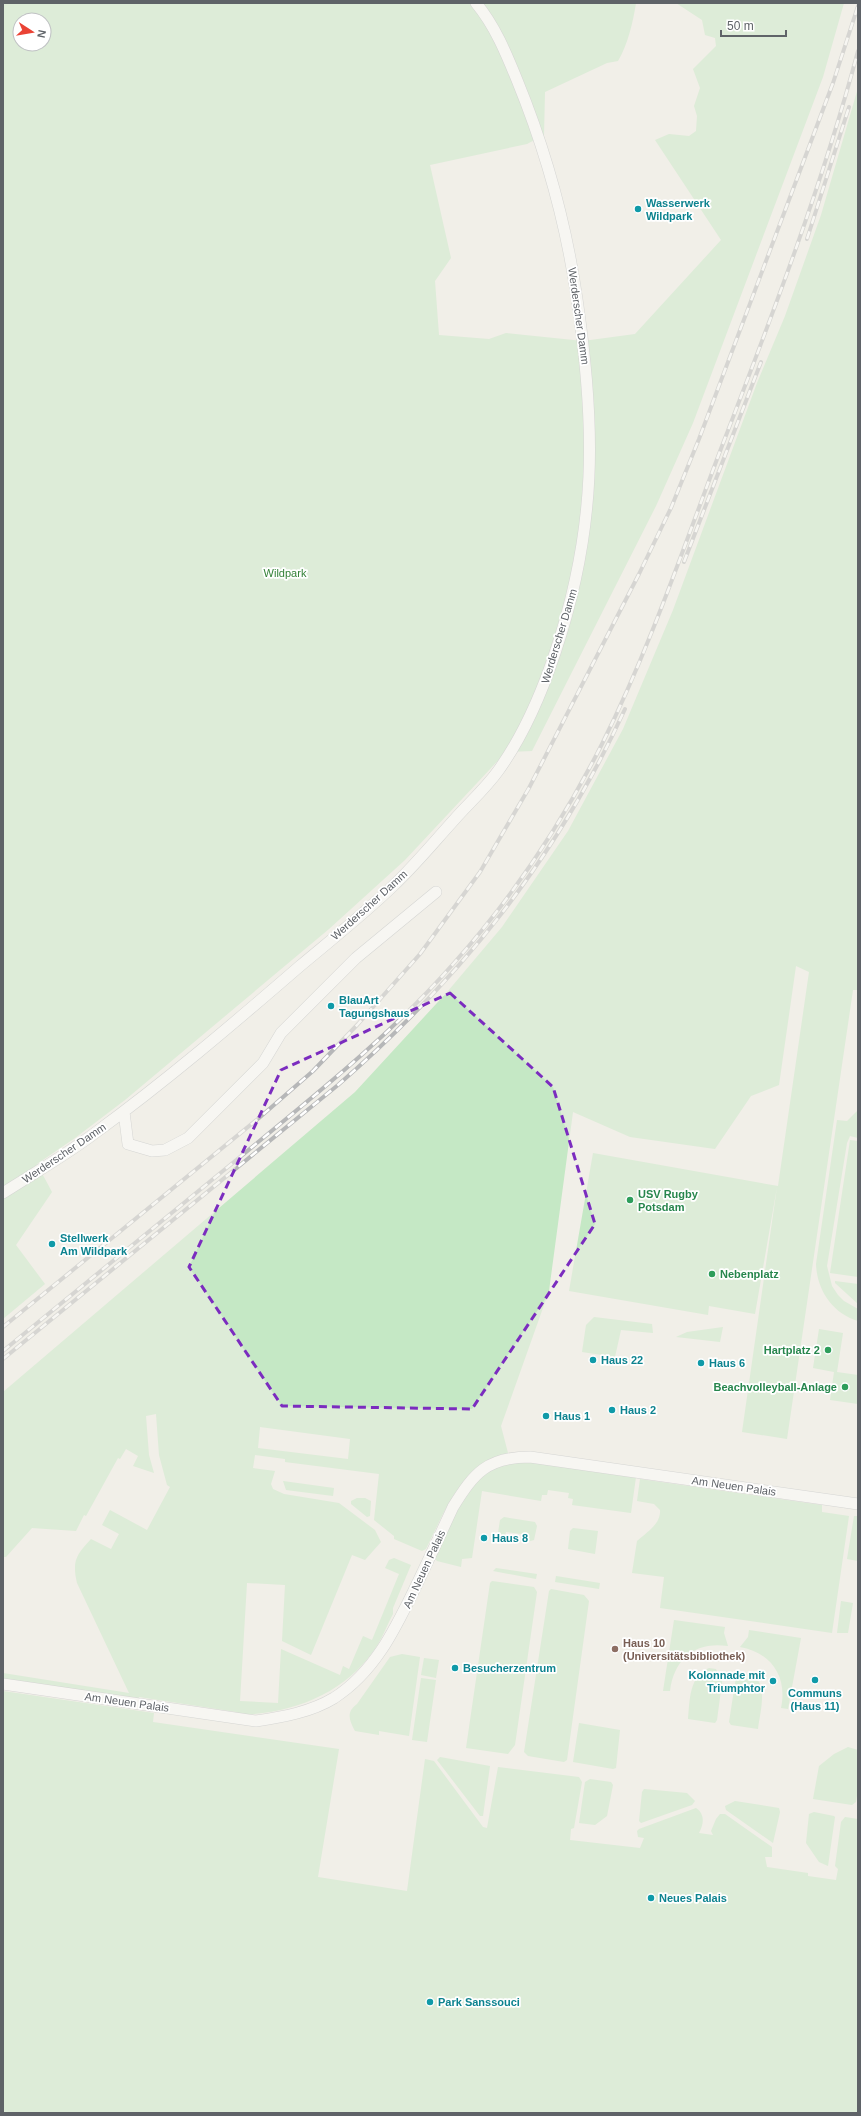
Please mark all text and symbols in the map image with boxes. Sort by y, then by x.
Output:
north arrow [12,12,52,52]
scale bar [721,12,786,38]
text: 50 m [727,19,754,33]
text: N [35,29,48,39]
place label: Wasserwerk Wildpark [646,197,711,222]
marker: Wasserwerk Wildpark [633,204,643,214]
street label: Werderscher Damm [566,267,592,365]
park label: Wildpark [264,567,307,579]
street label: Werderscher Damm [539,587,579,685]
street label: Werderscher Damm [328,868,410,942]
place label: BlauArt Tagungshaus [339,994,410,1019]
marker: BlauArt Tagungshaus [326,1001,336,1011]
street label: Werderscher Damm [20,1121,108,1185]
place label: USV Rugby Potsdam [638,1188,699,1213]
marker: USV Rugby Potsdam [625,1195,635,1205]
place label: Stellwerk Am Wildpark [60,1232,128,1257]
marker: Stellwerk Am Wildpark [47,1239,57,1249]
place label: Nebenplatz [720,1268,779,1280]
marker: Nebenplatz [707,1269,717,1279]
place label: Hartplatz 2 [764,1344,820,1356]
marker: Hartplatz 2 [823,1345,833,1355]
place label: Haus 22 [601,1354,643,1366]
marker: Haus 22 [588,1355,598,1365]
place label: Haus 6 [709,1357,745,1369]
marker: Haus 6 [696,1358,706,1368]
place label: Beachvolleyball-Anlage [714,1381,837,1393]
marker: Beachvolleyball-Anlage [840,1382,850,1392]
place label: Haus 2 [620,1404,656,1416]
marker: Haus 2 [607,1405,617,1415]
place label: Haus 1 [554,1410,590,1422]
marker: Haus 1 [541,1411,551,1421]
street label: Am Neuen Palais [691,1474,777,1498]
street label: Am Neuen Palais [401,1528,448,1610]
place label: Haus 8 [492,1532,528,1544]
marker: Haus 8 [479,1533,489,1543]
place label: Haus 10 (Universitätsbibliothek) [623,1637,746,1662]
marker: Haus 10 (Universitätsbibliothek) [610,1644,620,1654]
place label: Besucherzentrum [463,1662,556,1674]
marker: Besucherzentrum [450,1663,460,1673]
place label: Kolonnade mit Triumphtor [689,1669,766,1694]
marker: Communs (Haus 11) [810,1675,820,1685]
marker: Kolonnade mit Triumphtor [768,1676,778,1686]
place label: Communs (Haus 11) [788,1687,842,1712]
street label: Am Neuen Palais [84,1690,170,1714]
place label: Neues Palais [659,1892,727,1904]
marker: Neues Palais [646,1893,656,1903]
place label: Park Sanssouci [438,1996,520,2008]
marker: Park Sanssouci [425,1997,435,2007]

